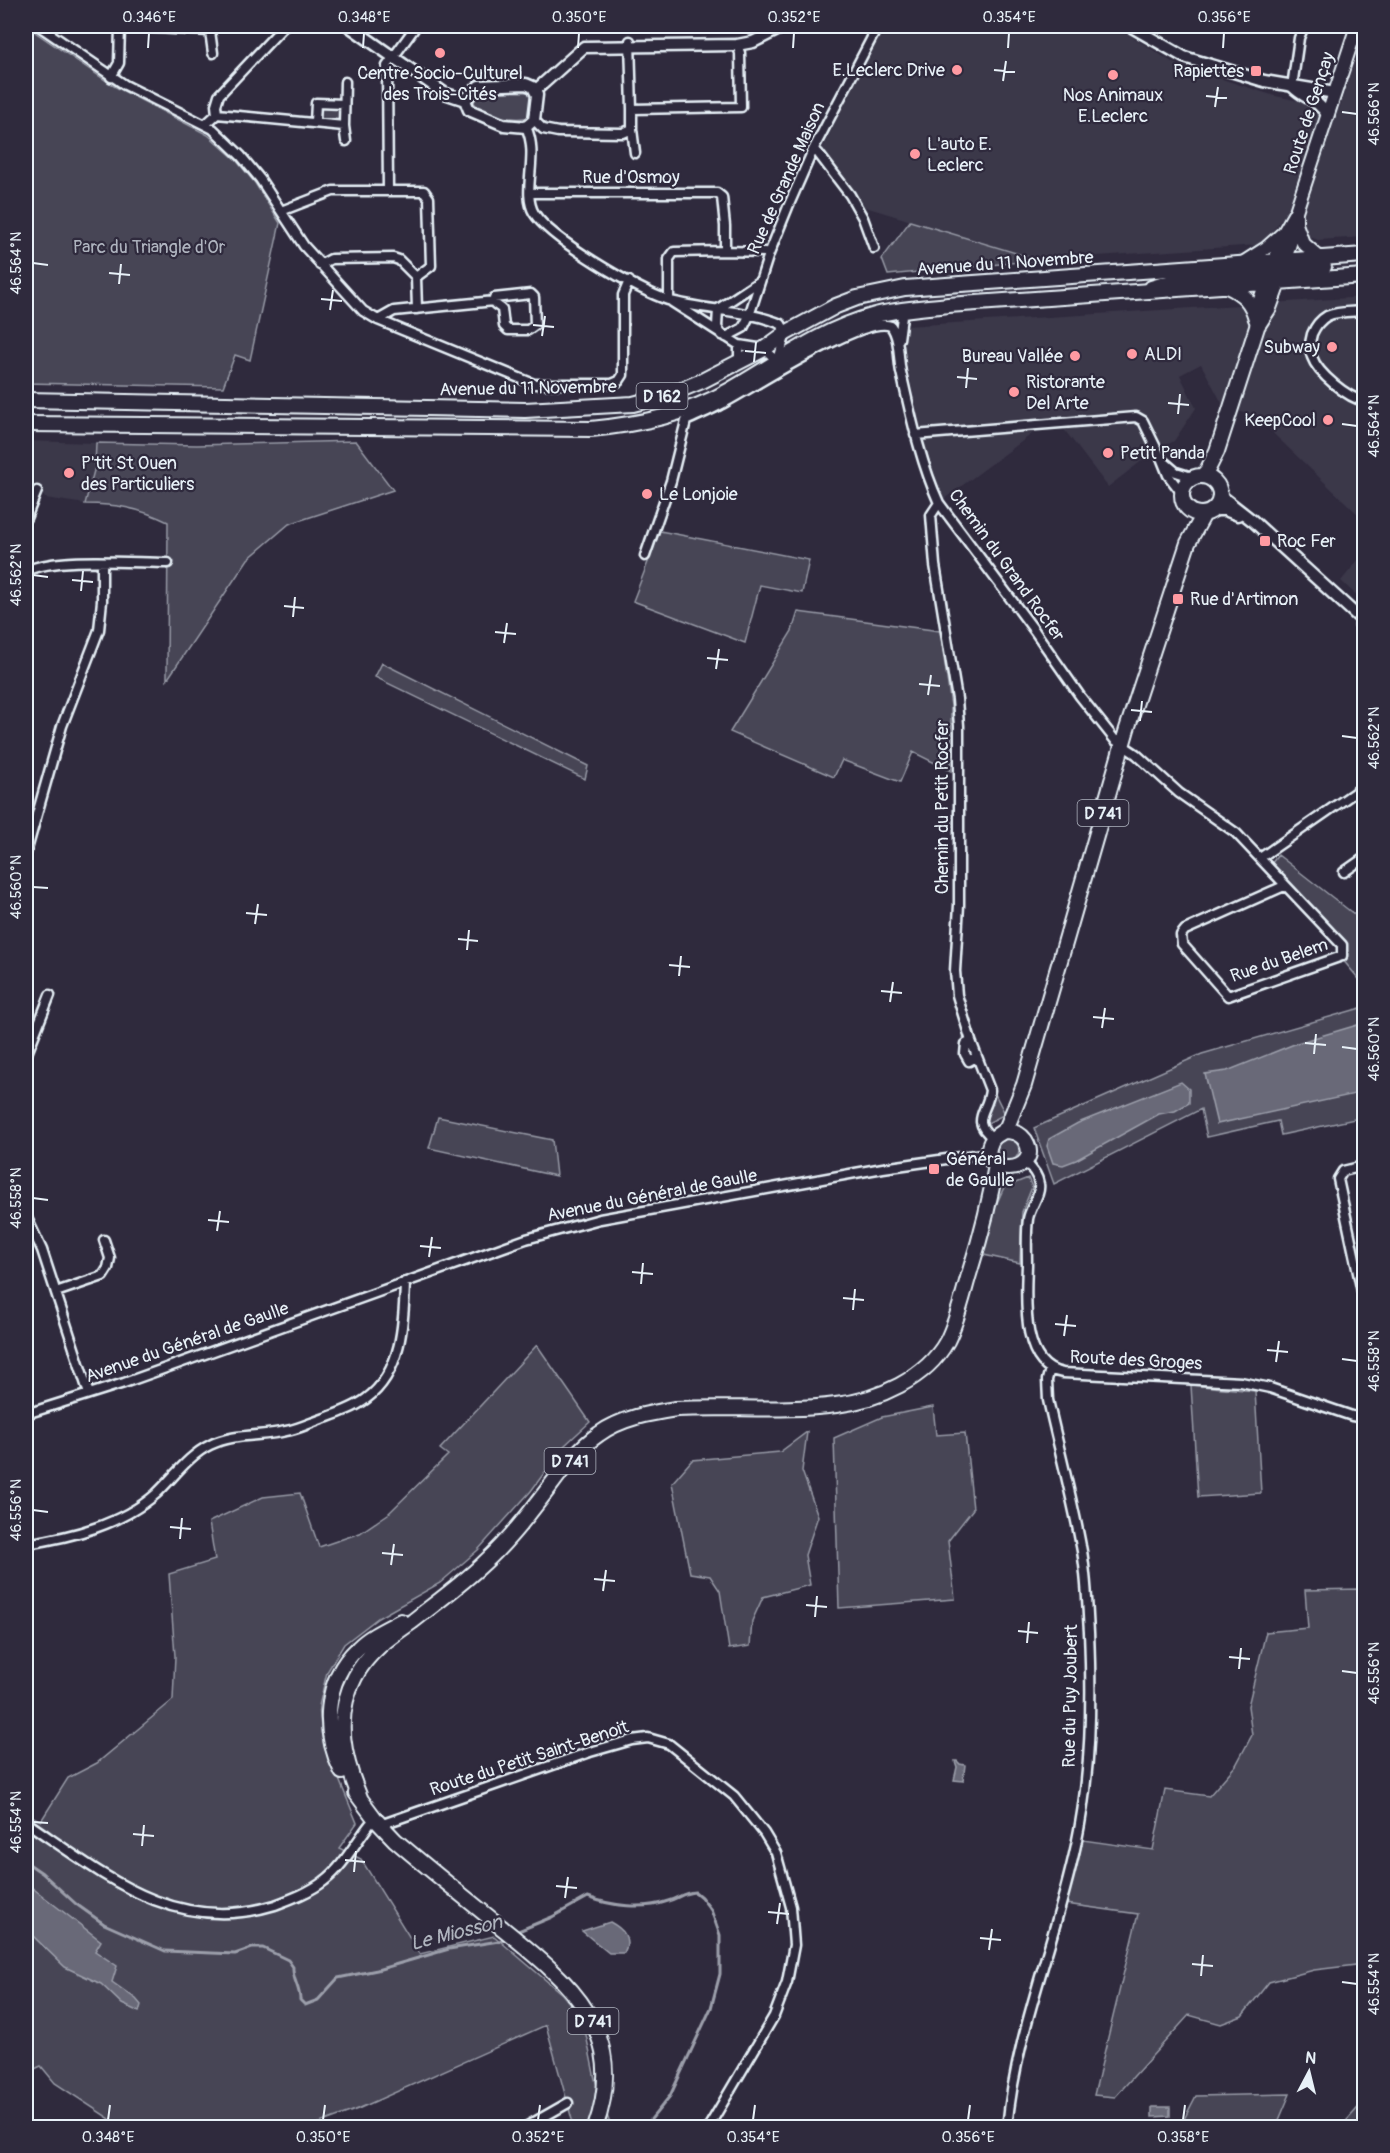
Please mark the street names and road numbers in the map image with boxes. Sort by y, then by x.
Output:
street label: Route de Gençay [1279,49,1340,177]
street label: Rue de Grande Maison [743,98,830,258]
street label: Rue d'Osmoy [582,166,680,189]
street label: Avenue du 11 Novembre [916,246,1094,281]
street label: Avenue du 11 Novembre [439,375,617,402]
road number: D 162 [636,383,688,409]
street label: Chemin du Grand Rocfer [944,485,1070,647]
street label: Chemin du Petit Rocfer [931,719,954,894]
road number: D 741 [1078,800,1128,826]
street label: Rue du Belem [1227,933,1331,988]
street label: Avenue du Général de Gaulle [545,1164,759,1227]
street label: Avenue du Général de Gaulle [82,1297,292,1388]
street label: Route des Groges [1069,1346,1203,1375]
road number: D 741 [544,1448,596,1474]
street label: Rue du Puy Joubert [1058,1623,1083,1768]
street label: Route du Petit Saint-Benoit [427,1715,632,1801]
road number: D 741 [568,2008,618,2034]

